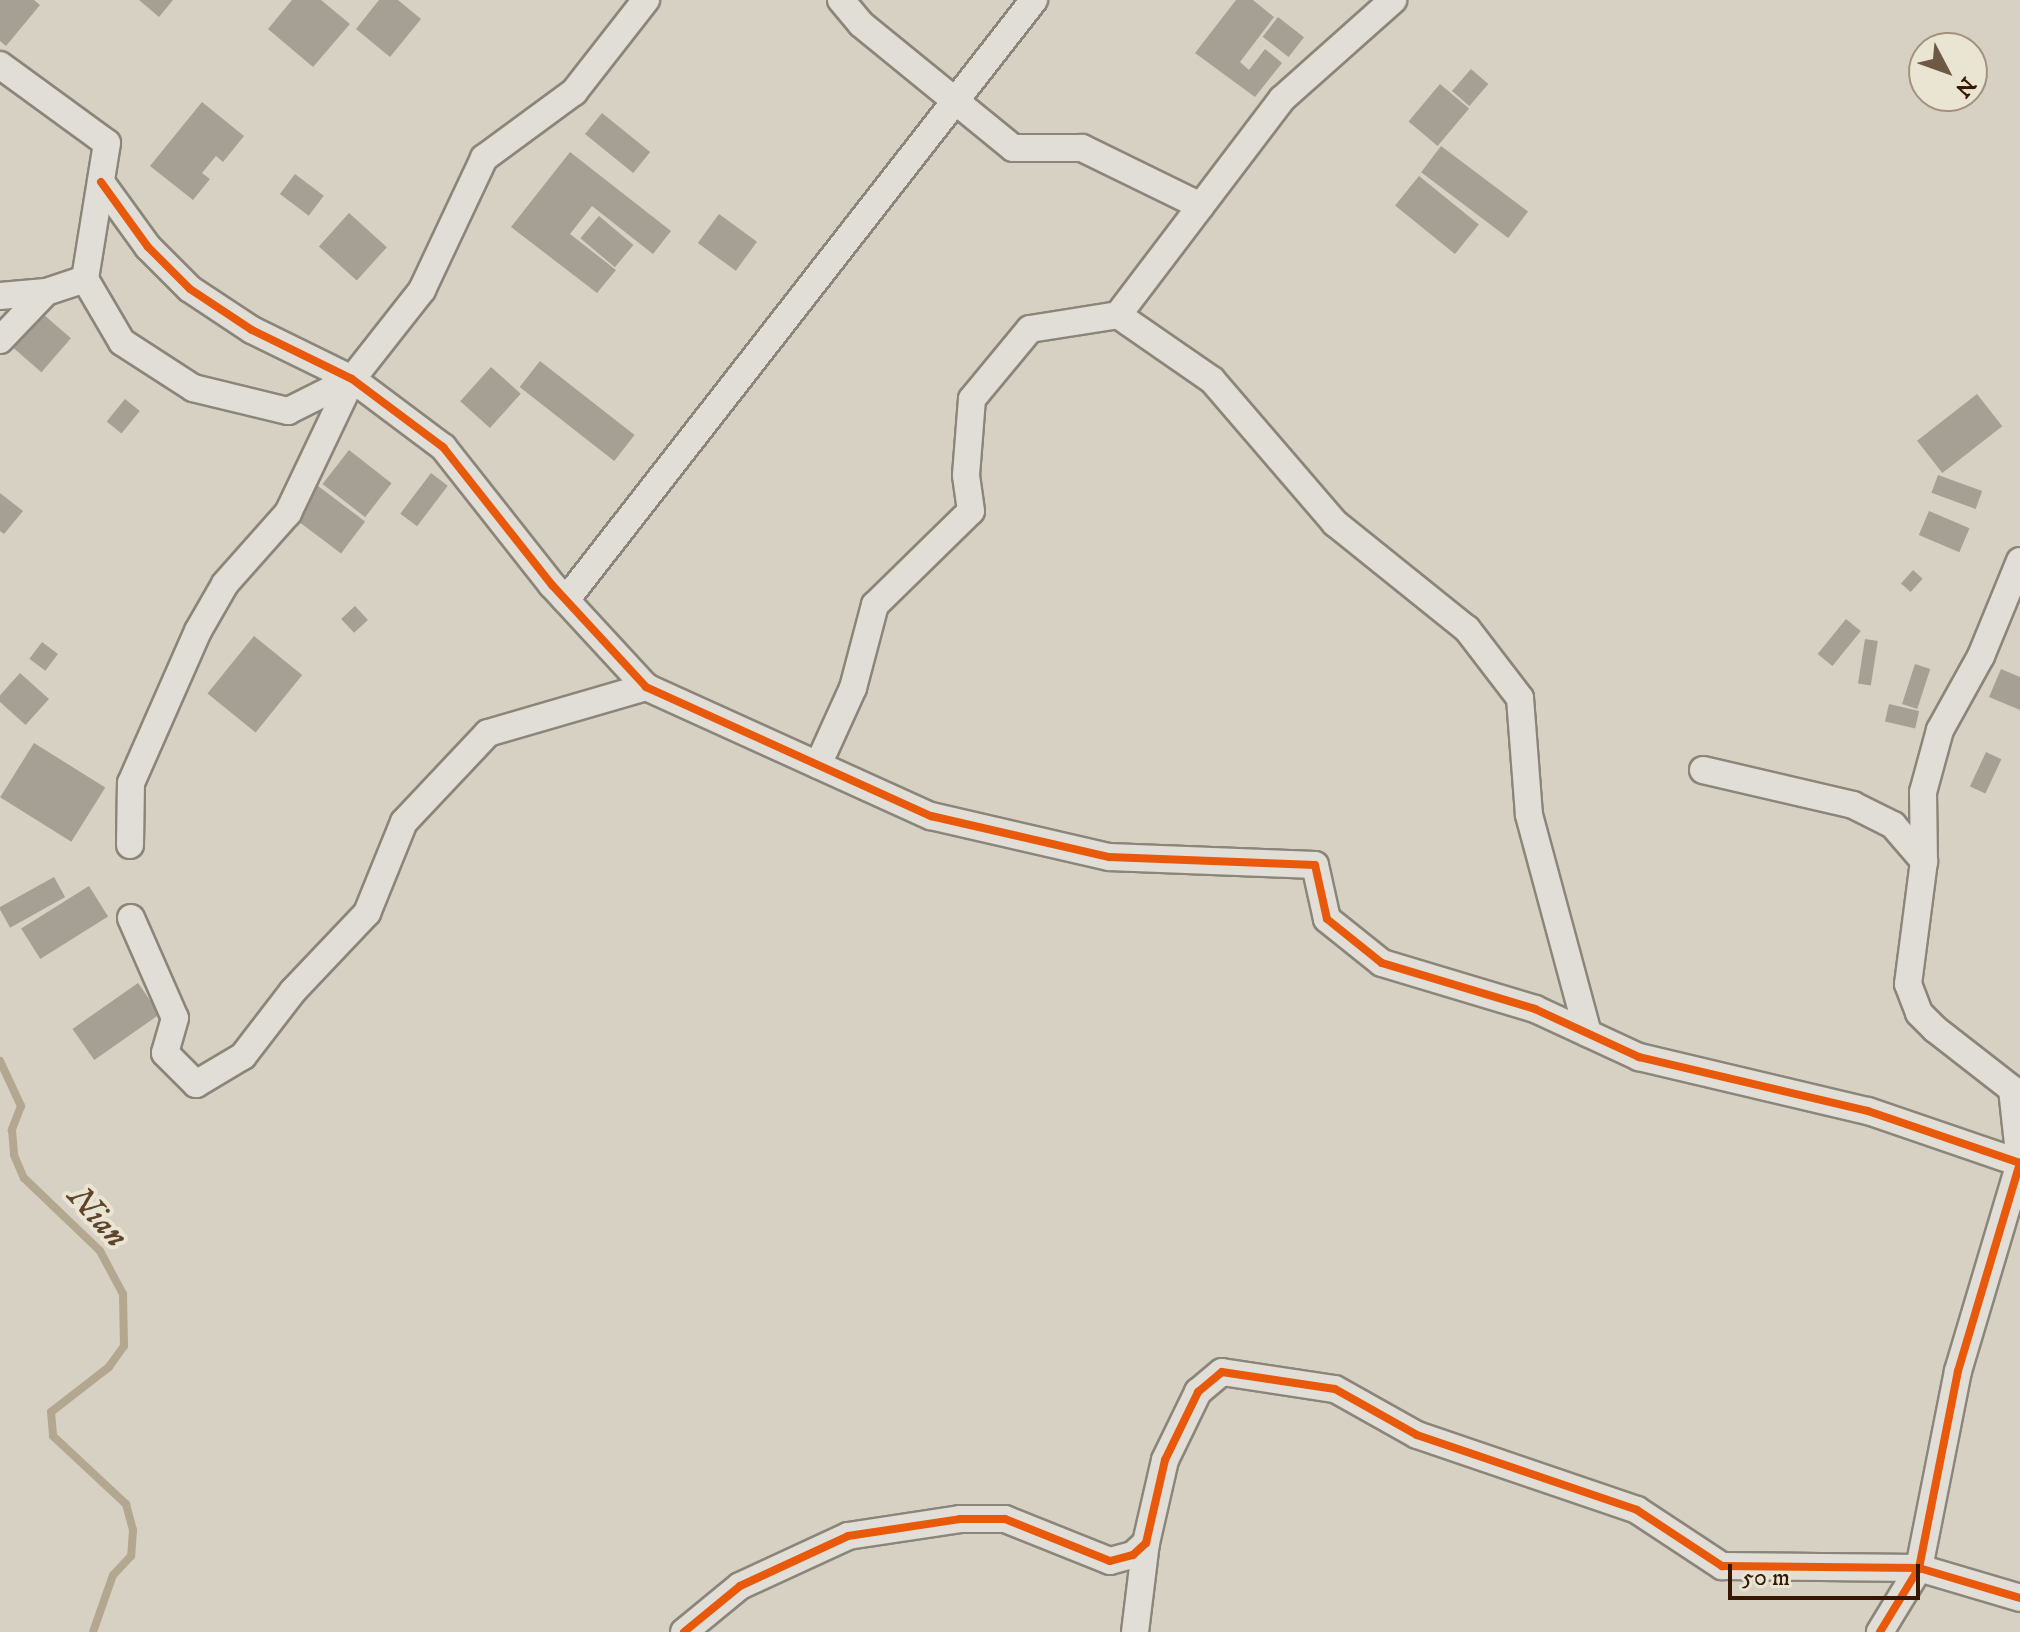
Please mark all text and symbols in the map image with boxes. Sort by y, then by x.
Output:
north arrow [1908,32,1988,112]
text: N [1949,71,1981,102]
water label: Nian [58,1177,136,1257]
scale bar [1732,1548,1924,1598]
text: 50 m [1742,1563,1790,1593]

